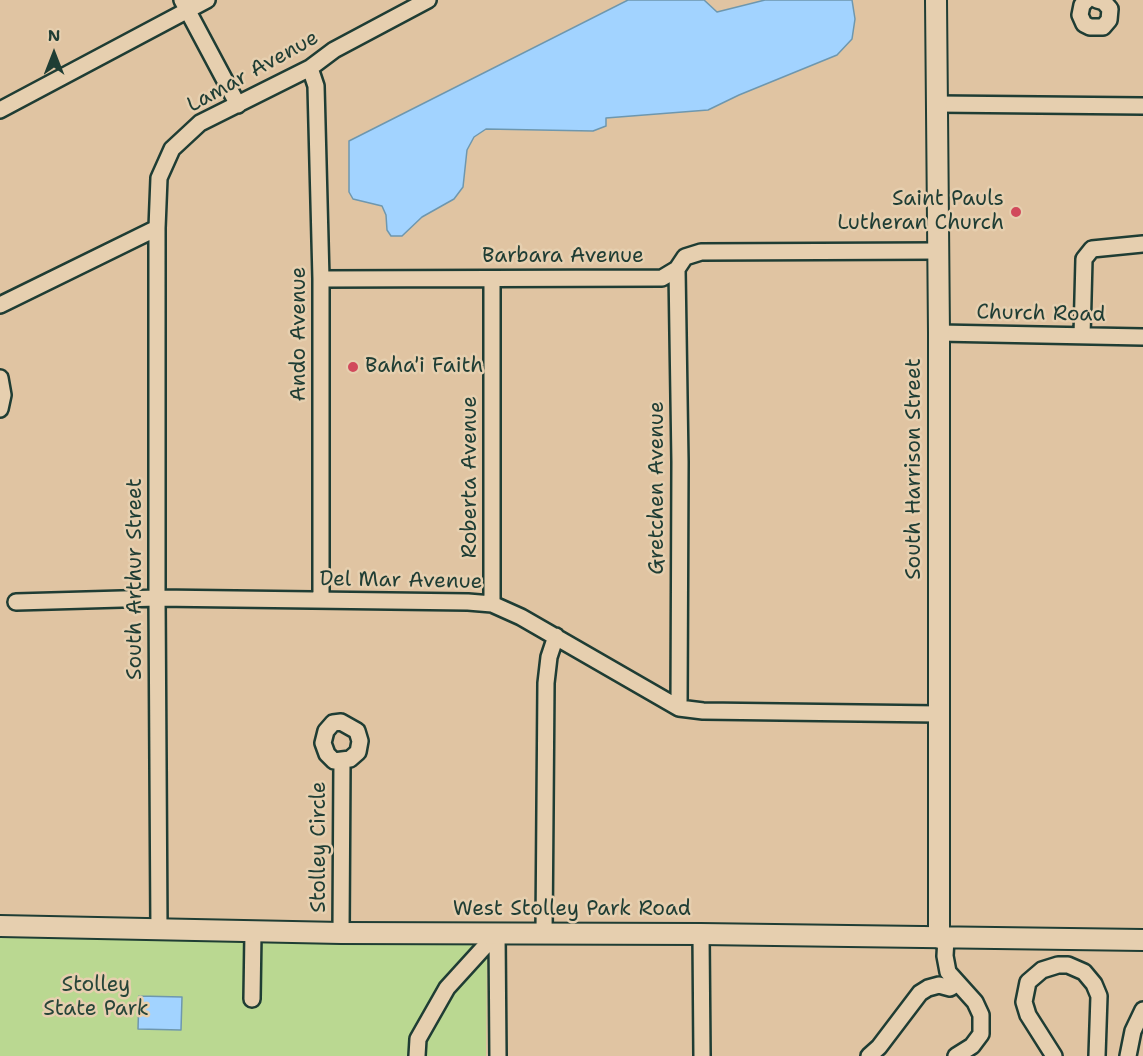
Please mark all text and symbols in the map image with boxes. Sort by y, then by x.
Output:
north arrow [24,24,84,84]
text: N [48,25,60,46]
street label: Lamar Avenue [183,26,323,118]
place label: Saint Pauls Lutheran Church [837,187,1004,237]
marker: Saint Pauls Lutheran Church [1009,205,1023,219]
street label: Barbara Avenue [482,244,644,270]
street label: Ando Avenue [287,267,313,401]
street label: Church Road [976,300,1106,328]
place label: Baha'i Faith [365,354,483,380]
street label: South Harrison Street [902,358,928,580]
marker: Baha'i Faith [346,360,360,374]
street label: Roberta Avenue [458,396,484,558]
street label: Gretchen Avenue [645,401,671,575]
street label: South Arthur Street [123,478,149,680]
street label: Del Mar Avenue [319,567,483,595]
street label: Stolley Circle [307,781,333,913]
street label: West Stolley Park Road [453,897,691,923]
park label: Stolley State Park [43,973,149,1023]

